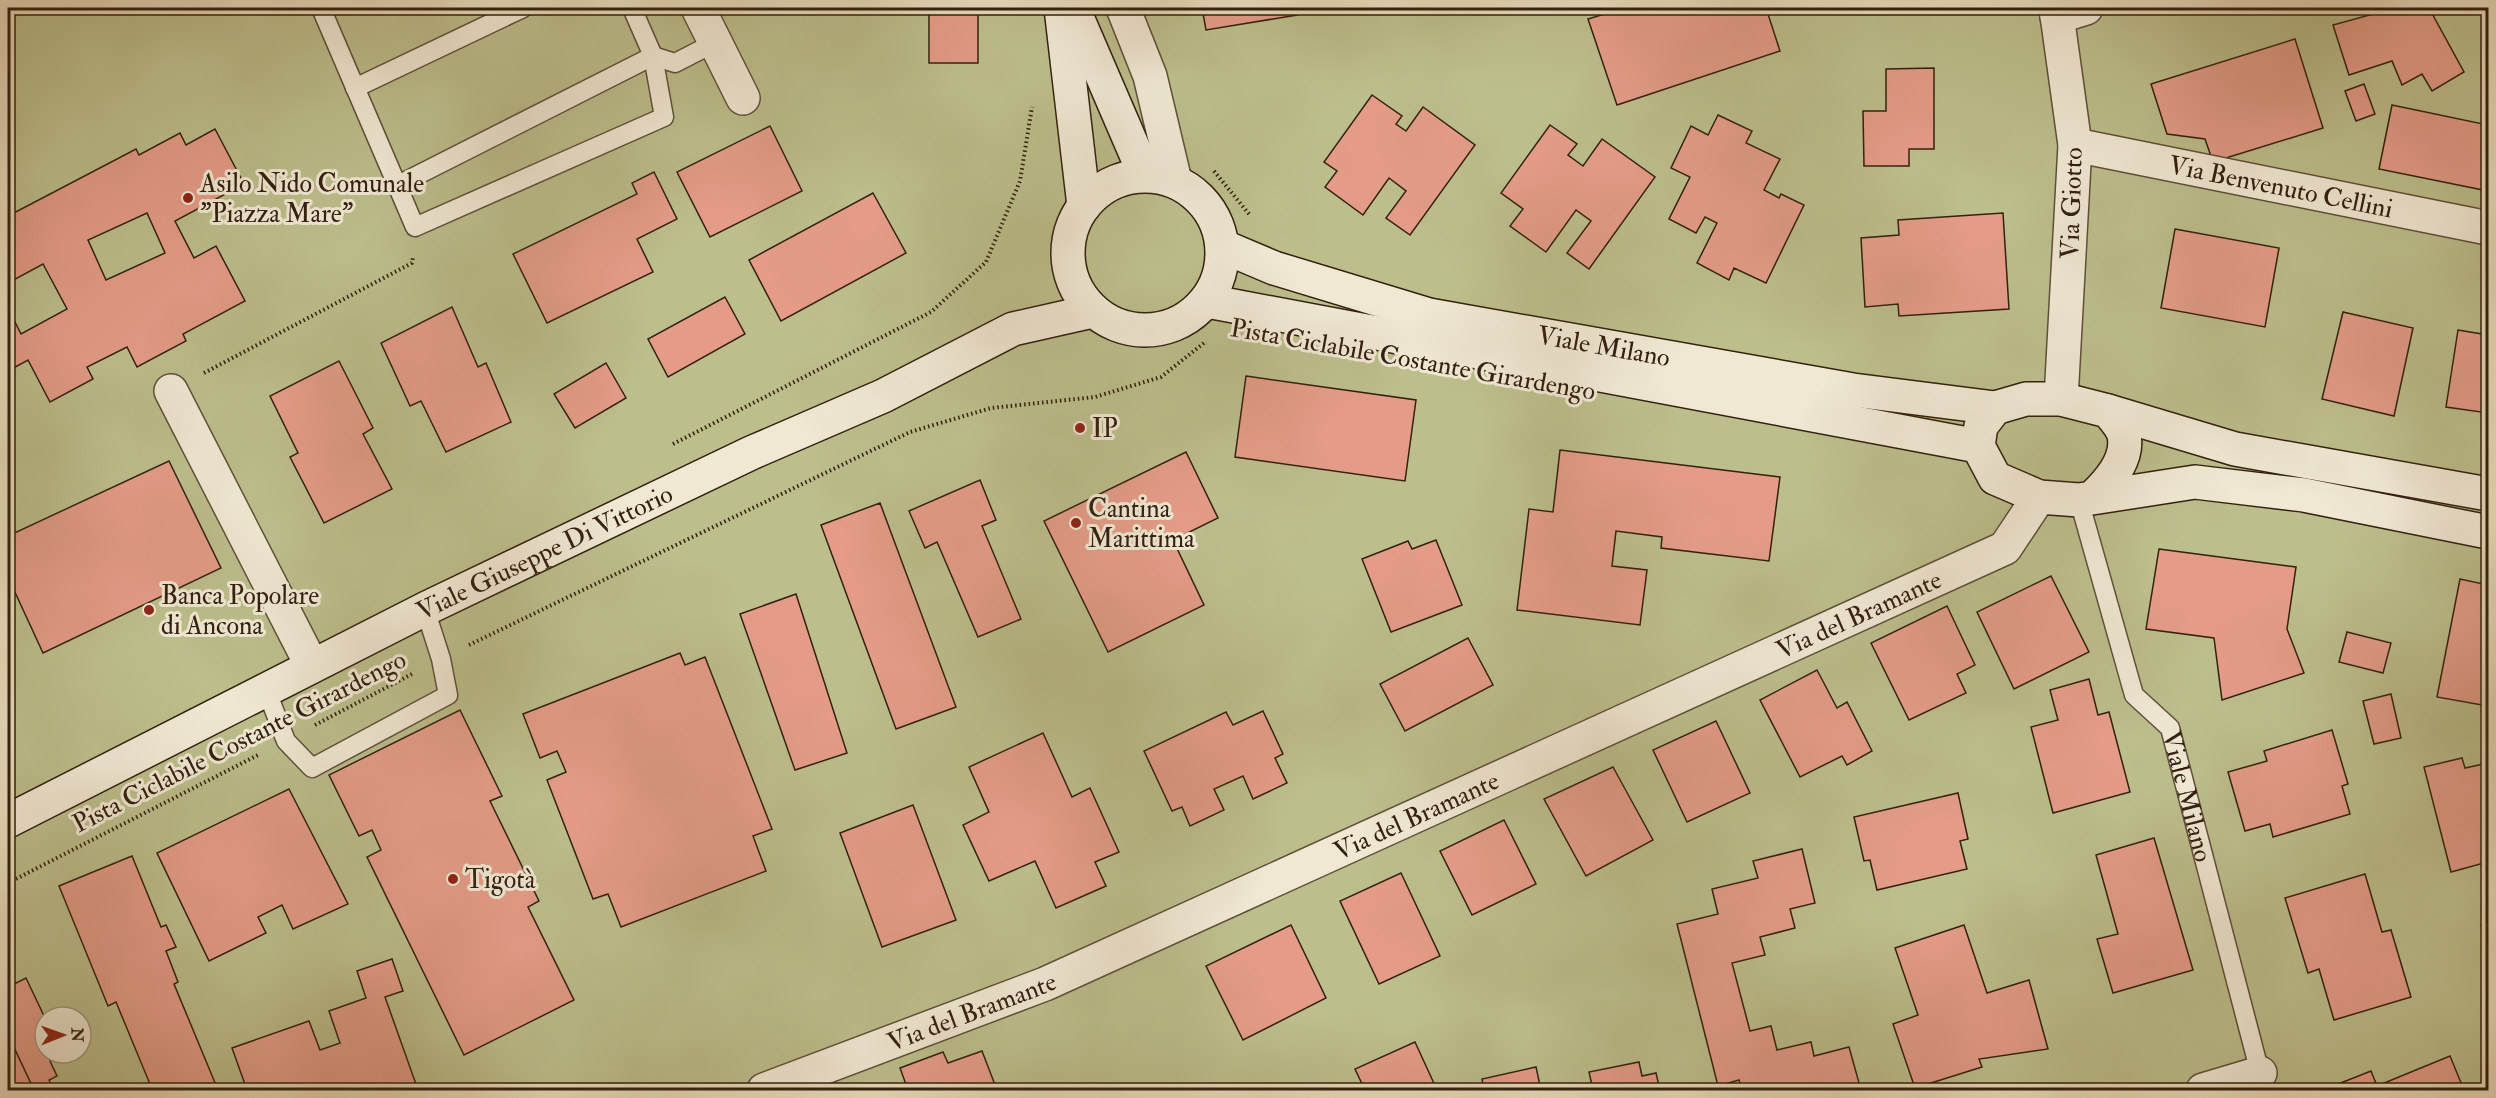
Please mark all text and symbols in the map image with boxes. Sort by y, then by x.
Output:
street label: Via Giotto [2054,147,2090,259]
street label: Via Benvenuto Cellini [2166,149,2396,225]
place label: Asilo Nido Comunale "Piazza Mare" [199,168,424,230]
marker: Asilo Nido Comunale "Piazza Mare" [181,191,195,205]
street label: Pista Ciclabile Costante Girardengo [1228,312,1598,408]
street label: Viale Milano [1535,319,1673,374]
place label: IP [1092,413,1118,445]
marker: IP [1073,421,1087,435]
street label: Viale Giuseppe Di Vittorio [411,478,678,628]
place label: Cantina Marittima [1088,493,1195,555]
marker: Cantina Marittima [1069,516,1083,530]
street label: Via del Bramante [1771,564,1947,667]
place label: Banca Popolare di Ancona [161,580,319,642]
marker: Banca Popolare di Ancona [142,603,156,617]
street label: Pista Ciclabile Costante Girardengo [67,644,412,840]
street label: Viale Milano [2154,728,2219,865]
street label: Via del Bramante [1329,765,1504,868]
place label: Tigotà [465,864,536,896]
marker: Tigotà [446,872,460,886]
street label: Via del Bramante [883,966,1062,1059]
north arrow [33,1005,93,1065]
text: N [67,1026,87,1043]

